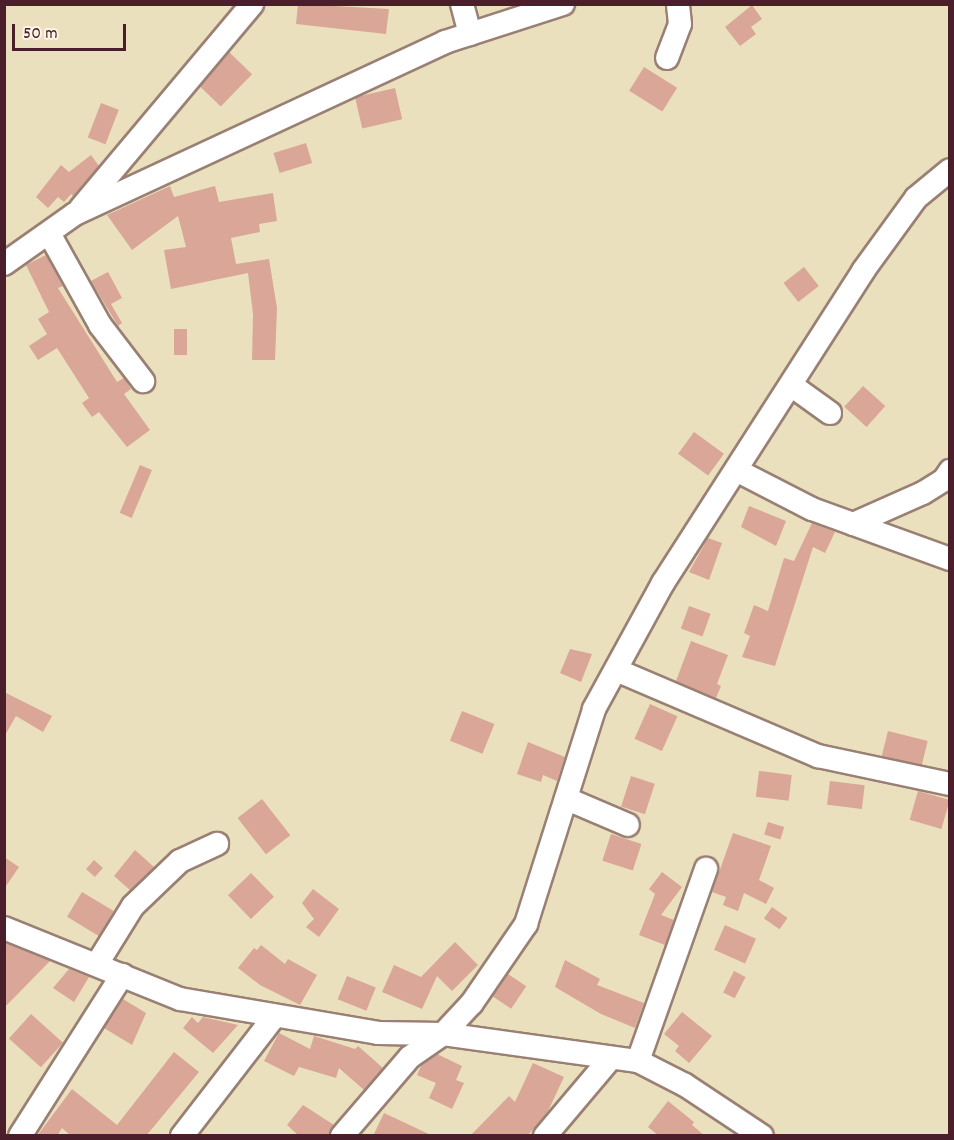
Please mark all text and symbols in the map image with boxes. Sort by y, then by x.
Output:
scale bar [15,12,129,50]
text: 50 m [23,22,58,47]

